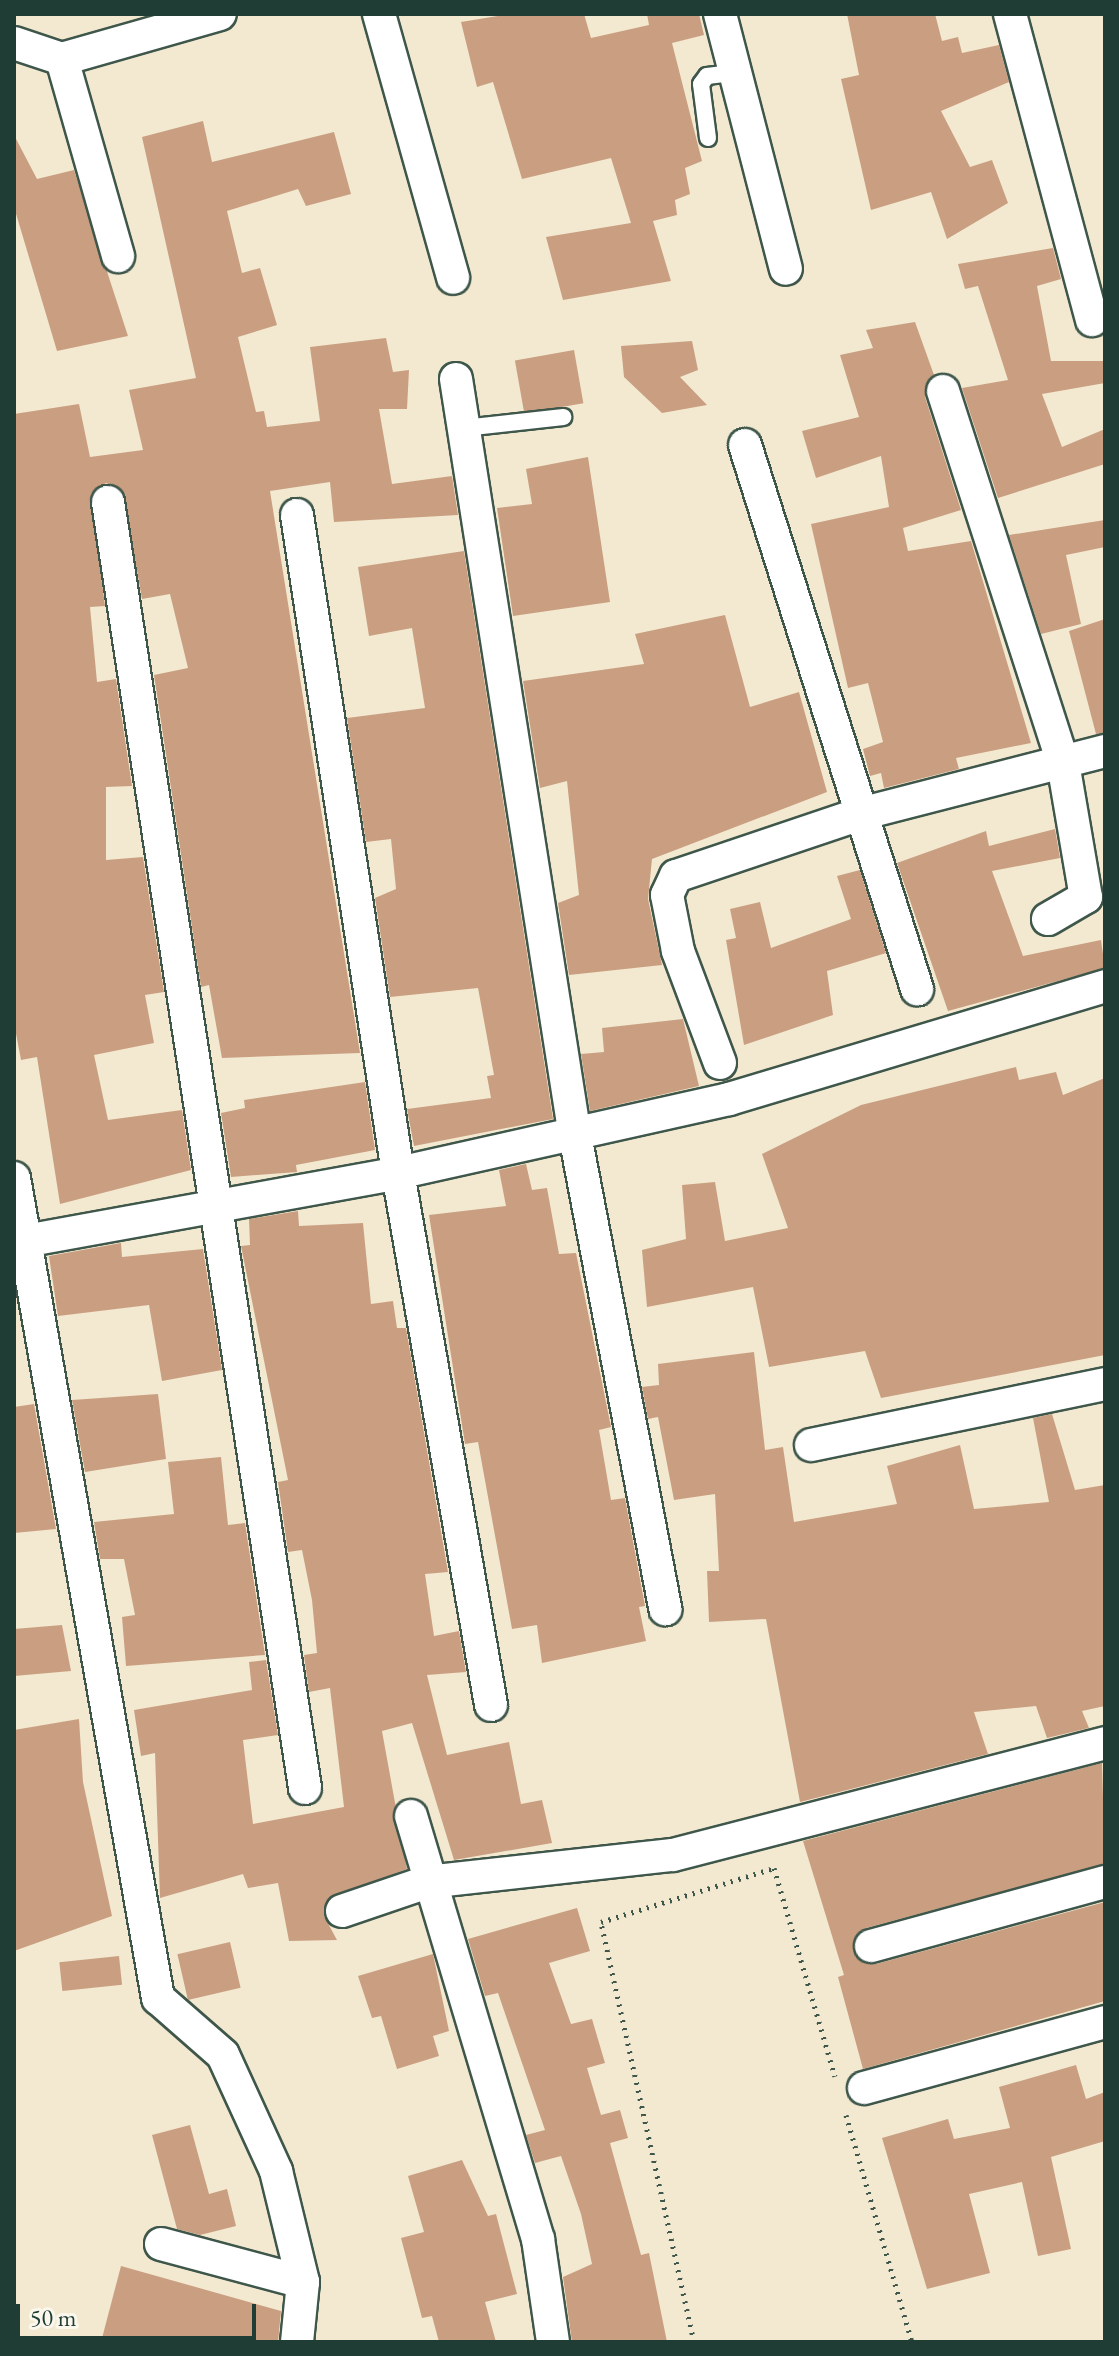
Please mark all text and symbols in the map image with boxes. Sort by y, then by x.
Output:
scale bar [20,2288,260,2338]
text: 50 m [30,2302,77,2333]

